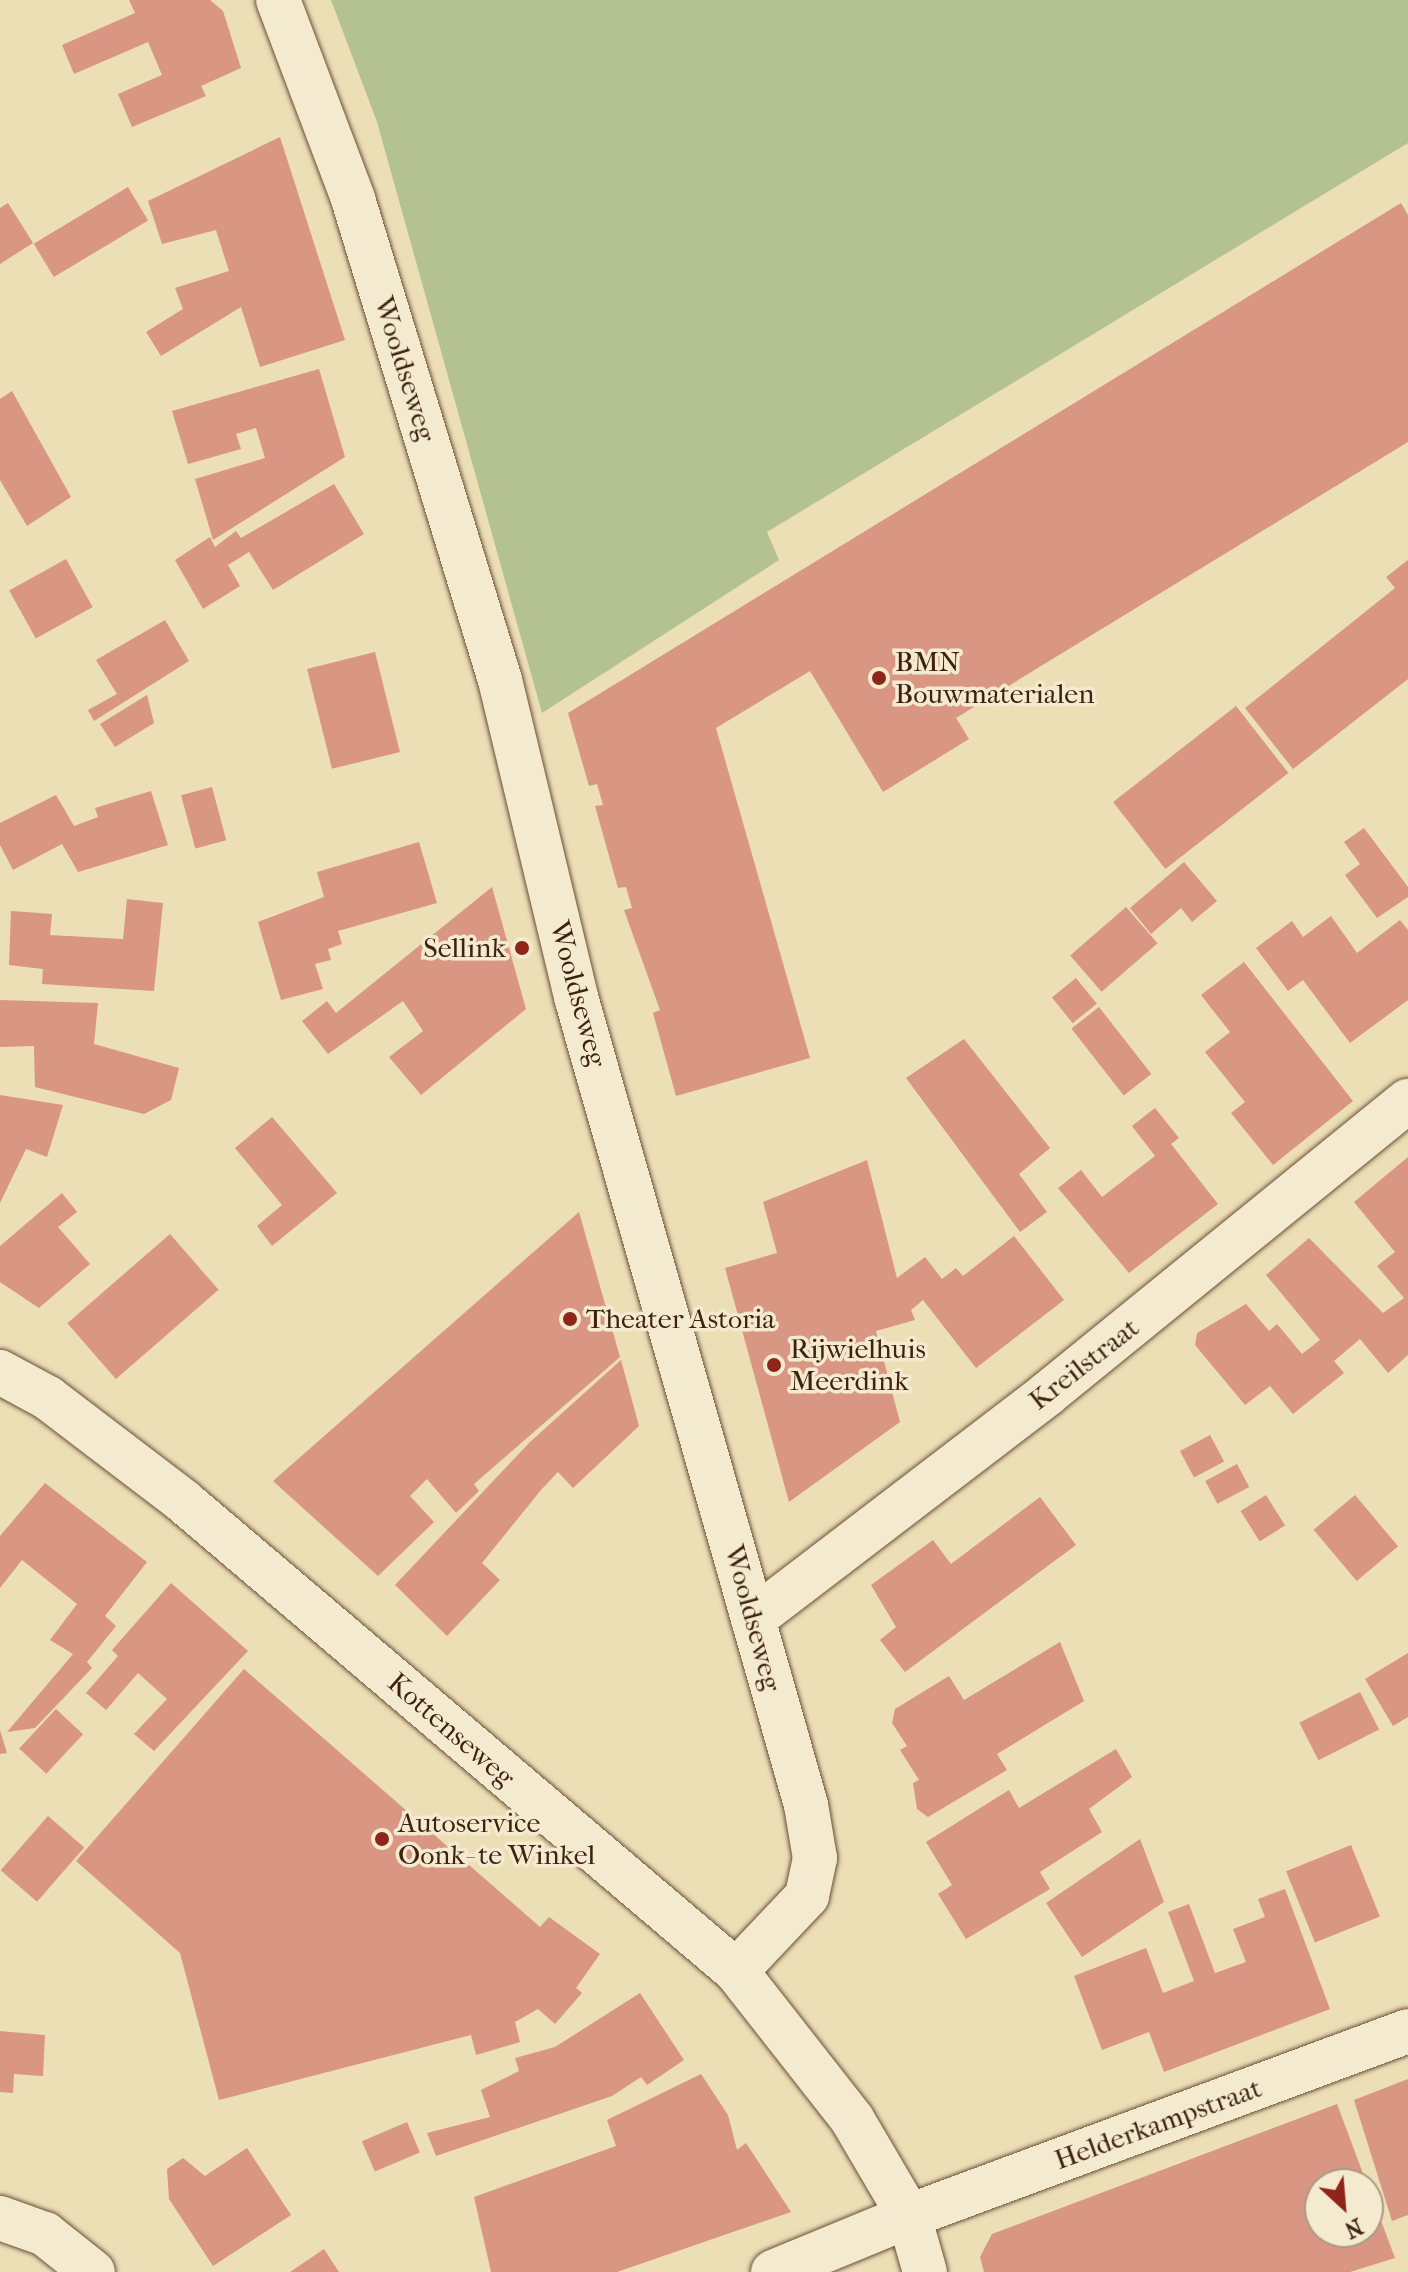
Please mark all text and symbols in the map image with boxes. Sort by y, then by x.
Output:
street label: Wooldseweg [367,293,443,445]
place label: BMN Bouwmaterialen [895,645,1094,711]
marker: BMN Bouwmaterialen [870,669,888,687]
street label: Wooldseweg [542,917,614,1071]
place label: Sellink [423,931,506,965]
marker: Sellink [513,939,531,957]
place label: Theater Astoria [586,1302,775,1336]
marker: Theater Astoria [561,1310,579,1328]
street label: Kreilstraat [1022,1311,1146,1417]
place label: Rijwielhuis Meerdink [790,1332,926,1398]
marker: Rijwielhuis Meerdink [765,1356,783,1374]
street label: Wooldseweg [717,1541,789,1695]
street label: Kottenseweg [381,1666,521,1794]
place label: Autoservice Oonk- te Winkel [398,1806,595,1872]
marker: Autoservice Oonk- te Winkel [373,1830,391,1848]
street label: Helderkampstraat [1050,2071,1266,2177]
north arrow [1304,2168,1384,2248]
text: N [1340,2212,1367,2243]

